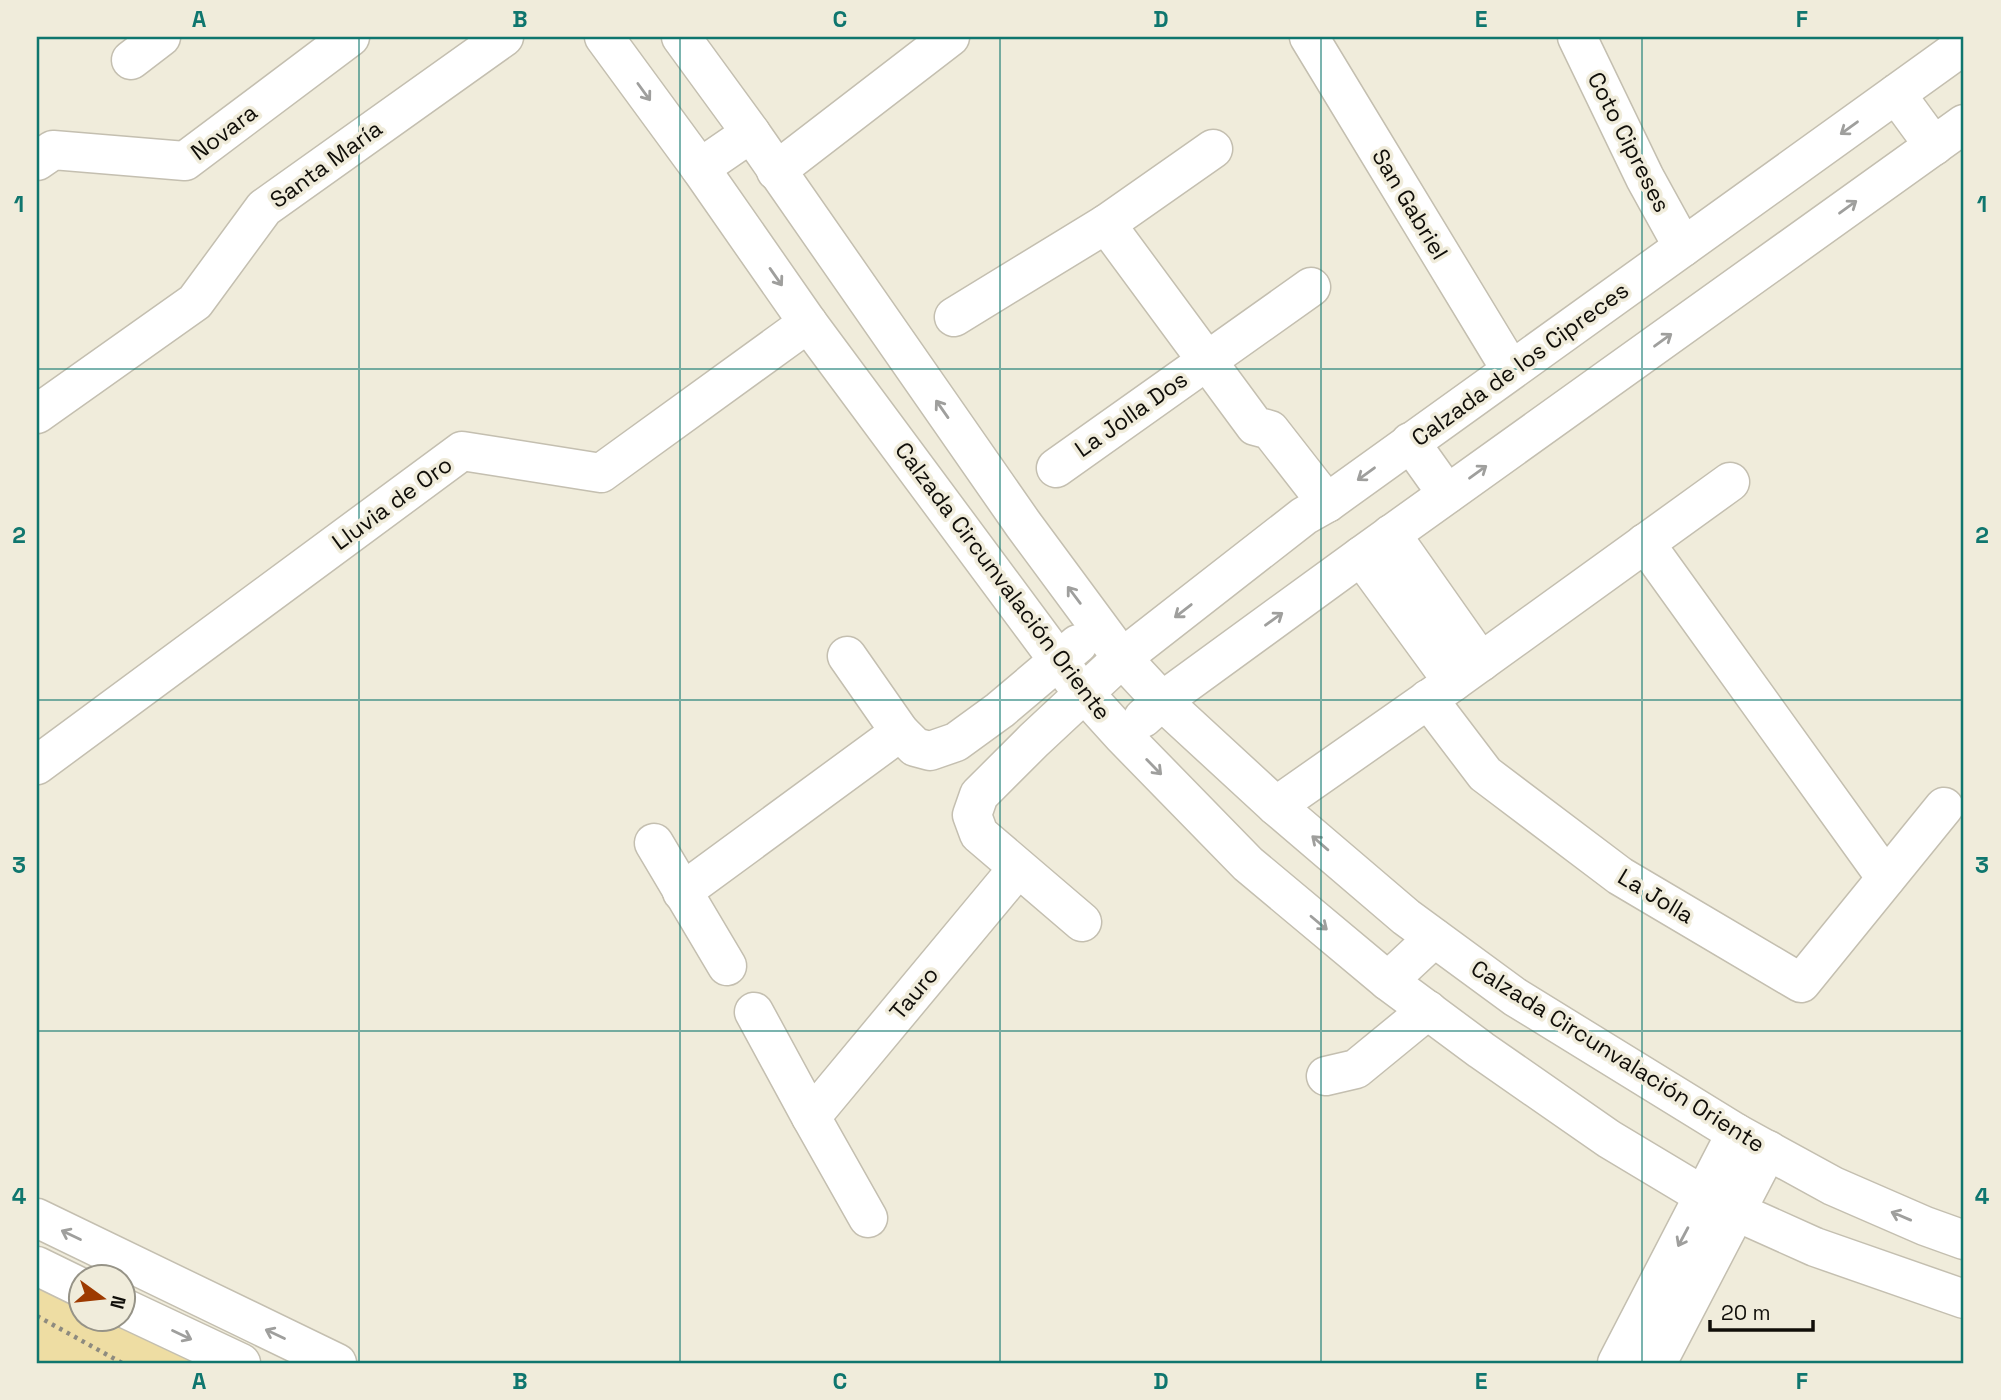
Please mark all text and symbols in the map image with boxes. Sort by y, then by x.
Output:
text: A [192,4,207,34]
text: B [512,4,528,34]
text: C [833,4,847,34]
text: D [1153,4,1169,34]
text: E [1475,4,1487,34]
text: F [1796,4,1808,34]
street label: Coto Cipreses [1581,67,1677,217]
one-way arrow [637,82,651,101]
street label: Novara [185,97,263,167]
street label: Santa María [264,113,388,215]
one-way arrow [1840,121,1859,135]
street label: San Gabriel [1365,143,1455,265]
text: 1 [14,189,24,219]
text: 1 [1977,189,1987,219]
one-way arrow [1838,200,1857,214]
one-way arrow [769,267,783,286]
street label: Calzada de los Cipreces [1406,275,1634,453]
one-way arrow [1653,333,1672,347]
street label: La Jolla Dos [1069,364,1193,464]
one-way arrow [935,400,949,419]
street label: Calzada Circunvalación Oriente [888,436,1118,726]
street label: Lluvia de Oro [326,449,458,557]
one-way arrow [1468,465,1487,479]
one-way arrow [1357,467,1375,482]
text: 2 [12,520,26,550]
text: 2 [1975,520,1989,550]
one-way arrow [1067,586,1082,604]
one-way arrow [1175,603,1193,618]
one-way arrow [1264,612,1283,627]
one-way arrow [1145,759,1162,776]
one-way arrow [1311,835,1329,851]
text: 3 [12,850,26,880]
text: 3 [1975,850,1989,880]
street label: La Jolla [1613,862,1699,930]
one-way arrow [1310,915,1328,931]
street label: Calzada Circunvalación Oriente [1465,953,1771,1159]
street label: Tauro [883,960,945,1026]
text: 4 [12,1181,27,1211]
text: 4 [1975,1181,1990,1211]
one-way arrow [1890,1208,1912,1221]
one-way arrow [1675,1226,1689,1247]
one-way arrow [61,1227,82,1241]
north arrow [66,1264,136,1334]
scale bar [1710,1288,1814,1332]
text: N [104,1293,132,1312]
text: 20 m [1721,1299,1771,1326]
one-way arrow [265,1327,286,1341]
one-way arrow [171,1329,192,1342]
text: A [192,1366,207,1396]
text: B [512,1366,528,1396]
text: C [833,1366,847,1396]
text: D [1153,1366,1169,1396]
text: E [1475,1366,1487,1396]
text: F [1796,1366,1808,1396]

